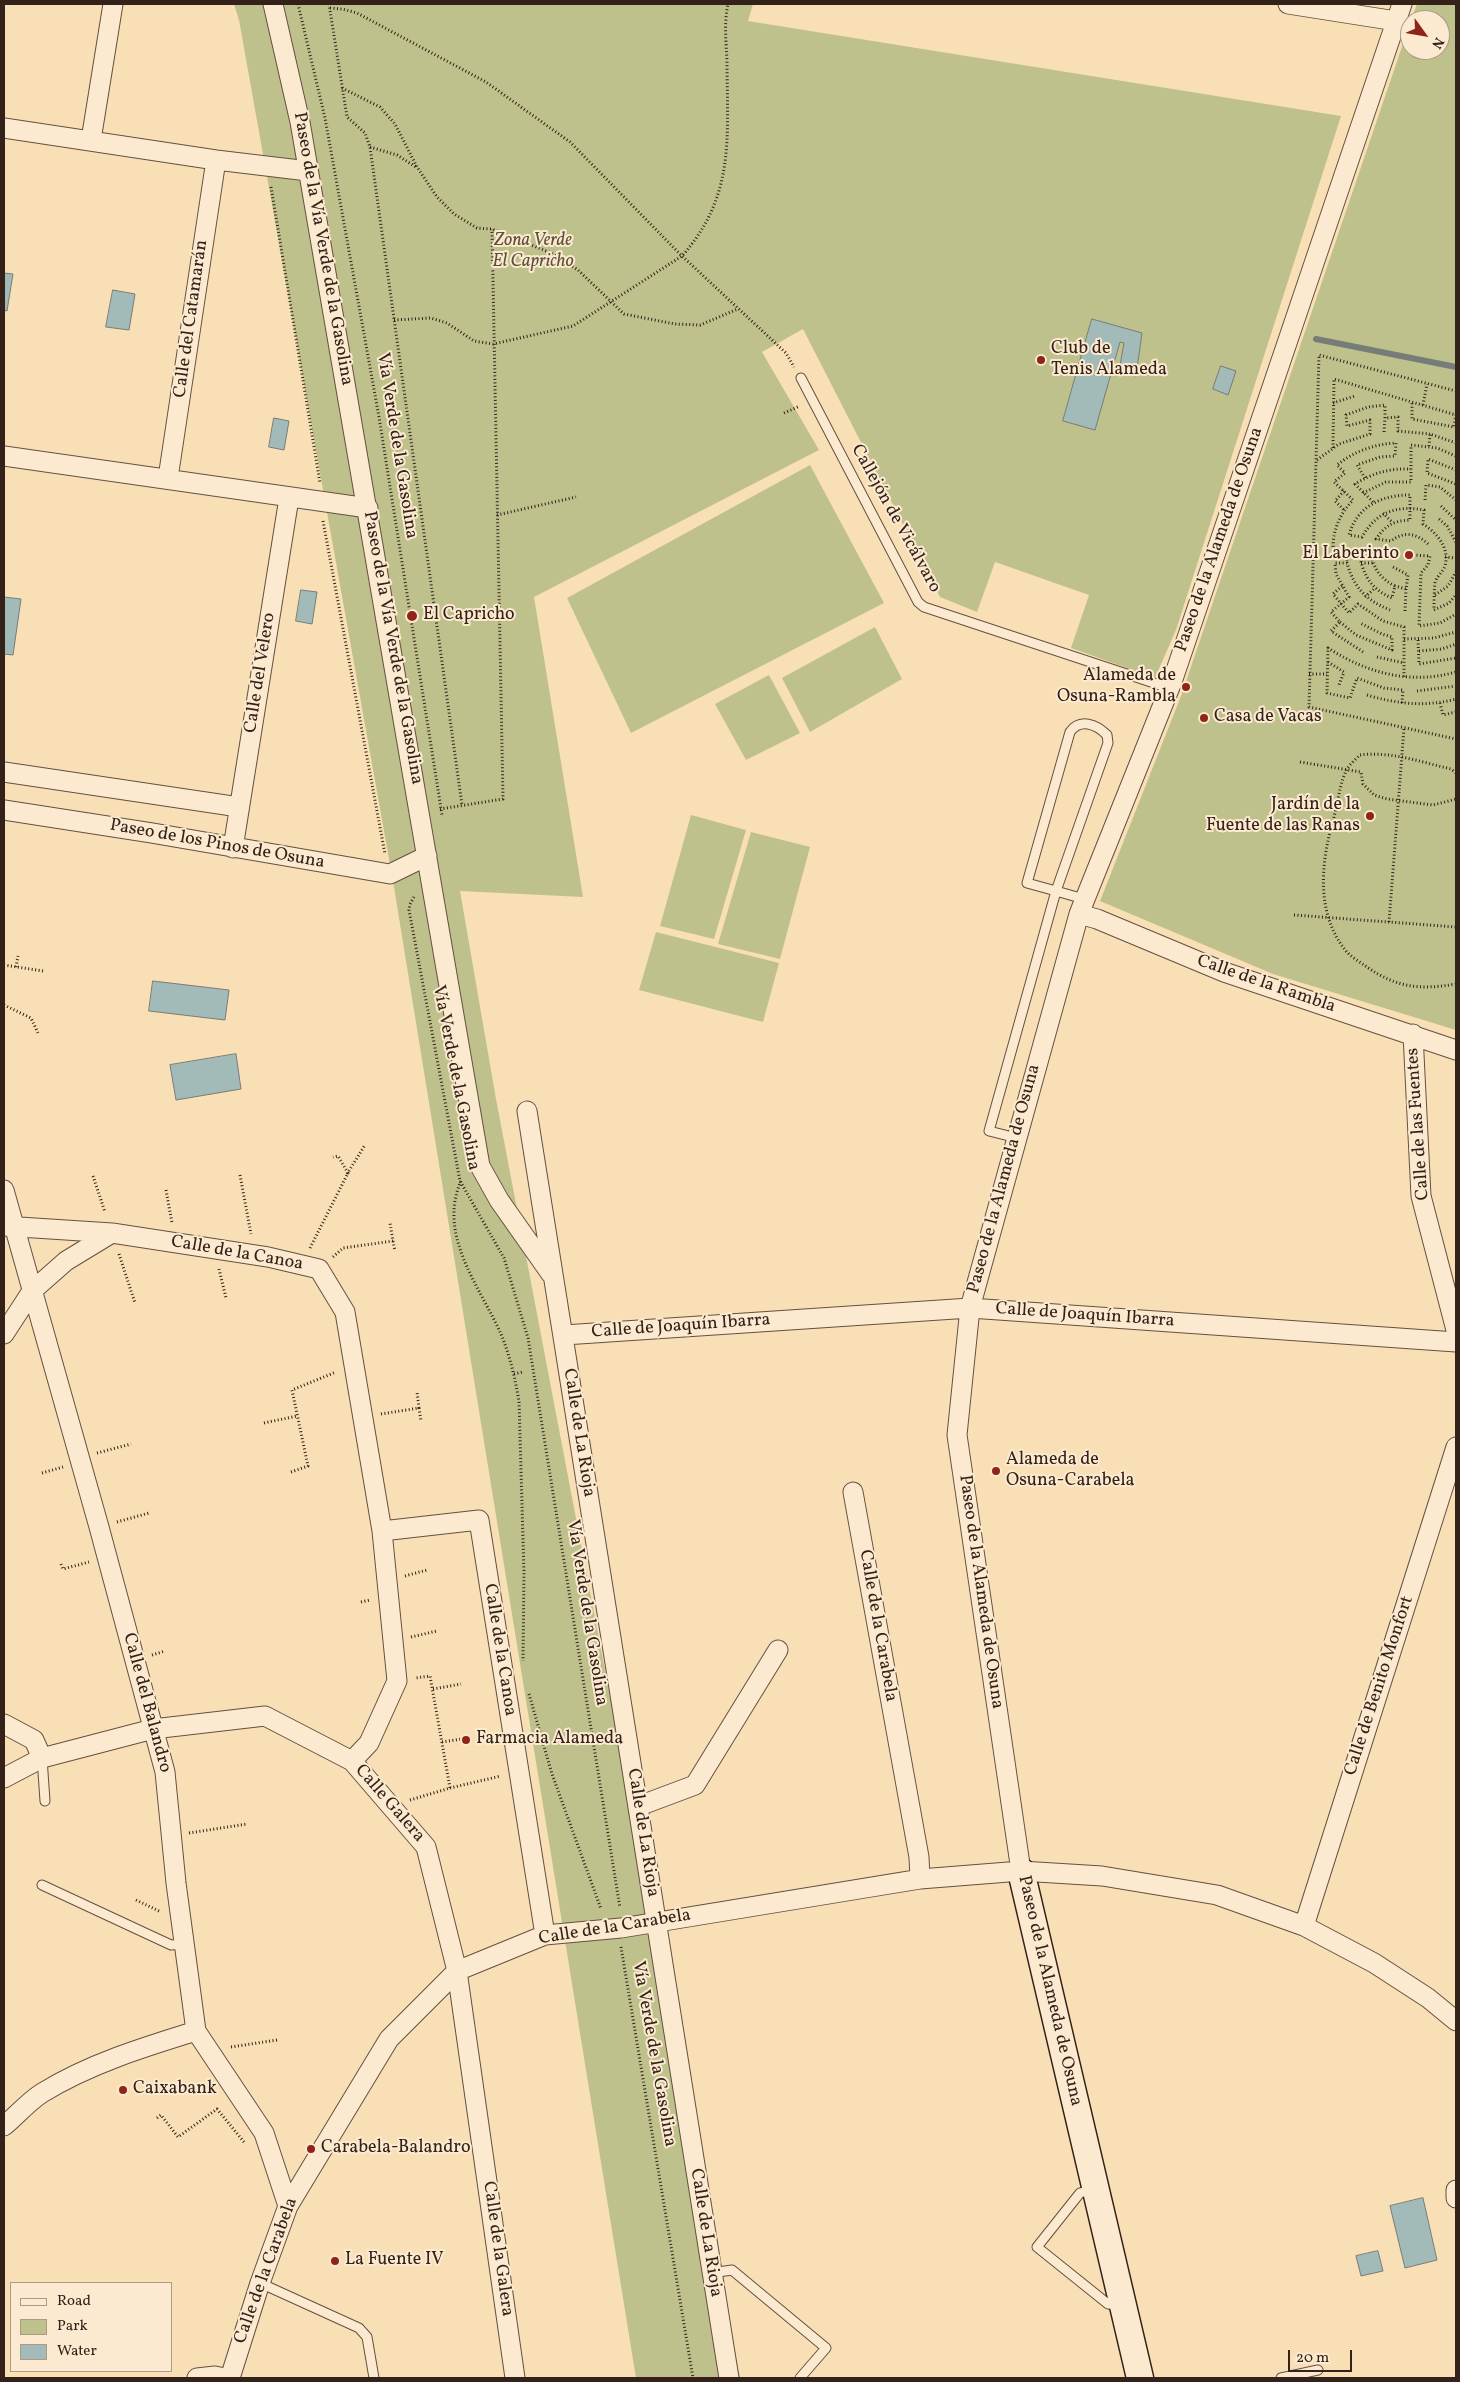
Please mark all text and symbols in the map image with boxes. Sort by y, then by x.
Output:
north arrow [1400,10,1450,60]
text: N [1427,33,1448,52]
street label: Paseo de la Vía Verde de la Gasolina [287,111,357,387]
park label: Zona Verde El Capricho [492,231,574,274]
street label: Calle del Catamarán [170,239,214,399]
place label: Club de Tenis Alameda [1051,339,1167,382]
street label: Vía Verde de la Gasolina [371,351,421,541]
marker: Club de Tenis Alameda [1035,354,1047,366]
street label: Paseo de la Alameda de Osuna [1171,425,1269,655]
street label: Callejón de Vicálvaro [845,441,945,597]
street label: Paseo de la Vía Verde de la Gasolina [357,510,427,786]
place label: El Laberinto [1302,544,1399,566]
marker: El Laberinto [1403,549,1415,561]
place label: El Capricho [423,605,515,627]
marker: El Capricho [405,609,419,623]
street label: Calle del Velero [241,611,281,735]
place label: Alameda de Osuna-Rambla [1057,666,1176,709]
marker: Alameda de Osuna-Rambla [1180,681,1192,693]
place label: Casa de Vacas [1214,707,1322,729]
marker: Casa de Vacas [1198,712,1210,724]
place label: Jardín de la Fuente de las Ranas [1206,795,1360,838]
marker: Jardín de la Fuente de las Ranas [1364,810,1376,822]
street label: Paseo de los Pinos de Osuna [108,815,326,875]
street label: Calle de la Rambla [1194,951,1338,1019]
street label: Vía Verde de la Gasolina [426,984,484,1172]
street label: Calle de las Fuentes [1403,1047,1435,1201]
street label: Paseo de la Alameda de Osuna [964,1062,1046,1296]
street label: Calle de la Canoa [169,1232,305,1276]
street label: Calle de Joaquín Ibarra [995,1299,1175,1333]
street label: Calle de Joaquín Ibarra [591,1310,771,1344]
street label: Calle de La Rioja [557,1367,599,1499]
place label: Alameda de Osuna-Carabela [1006,1450,1135,1492]
marker: Alameda de Osuna-Carabela [990,1465,1002,1477]
street label: Paseo de la Alameda de Osuna [953,1474,1007,1710]
street label: Vía Verde de la Gasolina [561,1518,611,1708]
street label: Calle de la Carabela [853,1548,901,1704]
street label: Calle de la Canoa [478,1582,520,1718]
street label: Calle de Benito Monfort [1341,1594,1419,1778]
street label: Calle del Balandro [117,1631,175,1775]
place label: Farmacia Alameda [476,1729,623,1751]
marker: Farmacia Alameda [460,1734,472,1746]
street label: Calle Galera [349,1761,429,1847]
street label: Calle de La Rioja [621,1767,663,1899]
street label: Paseo de la Alameda de Osuna [1012,1873,1086,2109]
street label: Calle de la Carabela [537,1905,693,1951]
street label: Vía Verde de la Gasolina [626,1959,680,2149]
place label: Caixabank [133,2079,217,2101]
marker: Caixabank [117,2084,129,2096]
place label: Carabela-Balandro [321,2138,470,2160]
marker: Carabela-Balandro [305,2143,317,2155]
street label: Calle de La Rioja [684,2167,726,2299]
street label: Calle de la Galera [477,2180,517,2318]
street label: Calle de la Carabela [231,2195,303,2347]
place label: La Fuente IV [345,2250,444,2272]
marker: La Fuente IV [329,2255,341,2267]
legend [10,2282,172,2372]
text: Road [57,2291,91,2312]
text: Park [57,2316,88,2337]
scale bar [1290,2340,1354,2372]
text: Water [57,2341,97,2362]
text: 20 m [1296,2348,1329,2369]

